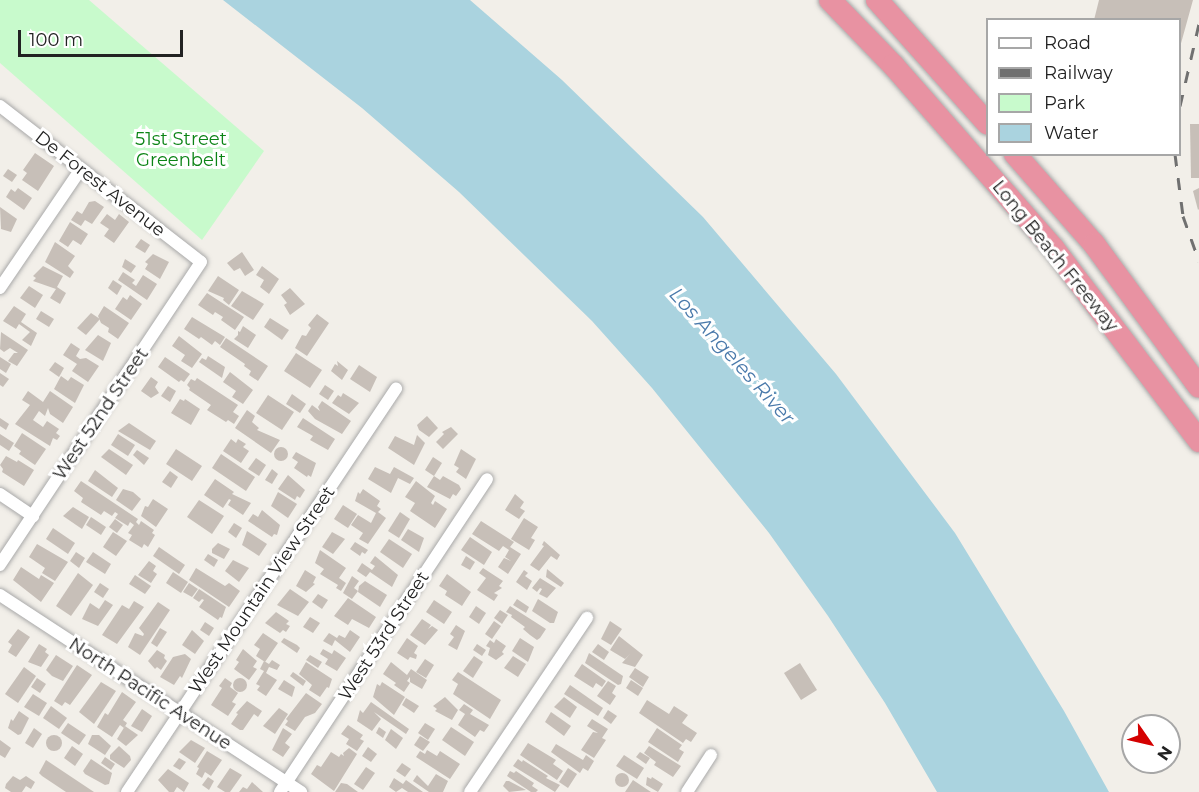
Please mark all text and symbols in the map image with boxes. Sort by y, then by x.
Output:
scale bar [21,18,186,56]
legend [986,18,1181,156]
text: 100 m [29,29,83,51]
text: Road [1044,32,1091,54]
text: Railway [1044,62,1113,84]
text: Park [1044,92,1085,114]
text: Water [1044,122,1099,144]
street label: De Forest Avenue [31,126,169,242]
park label: 51st Street Greenbelt [135,129,227,172]
street label: Long Beach Freeway [987,176,1123,336]
water label: Los Angeles River [664,283,800,429]
street label: West 52nd Street [49,344,153,484]
street label: West Mountain View Street [184,482,340,698]
street label: West 53rd Street [334,568,434,704]
street label: North Pacific Avenue [65,633,235,755]
north arrow [1121,714,1181,774]
text: N [1153,743,1176,764]

